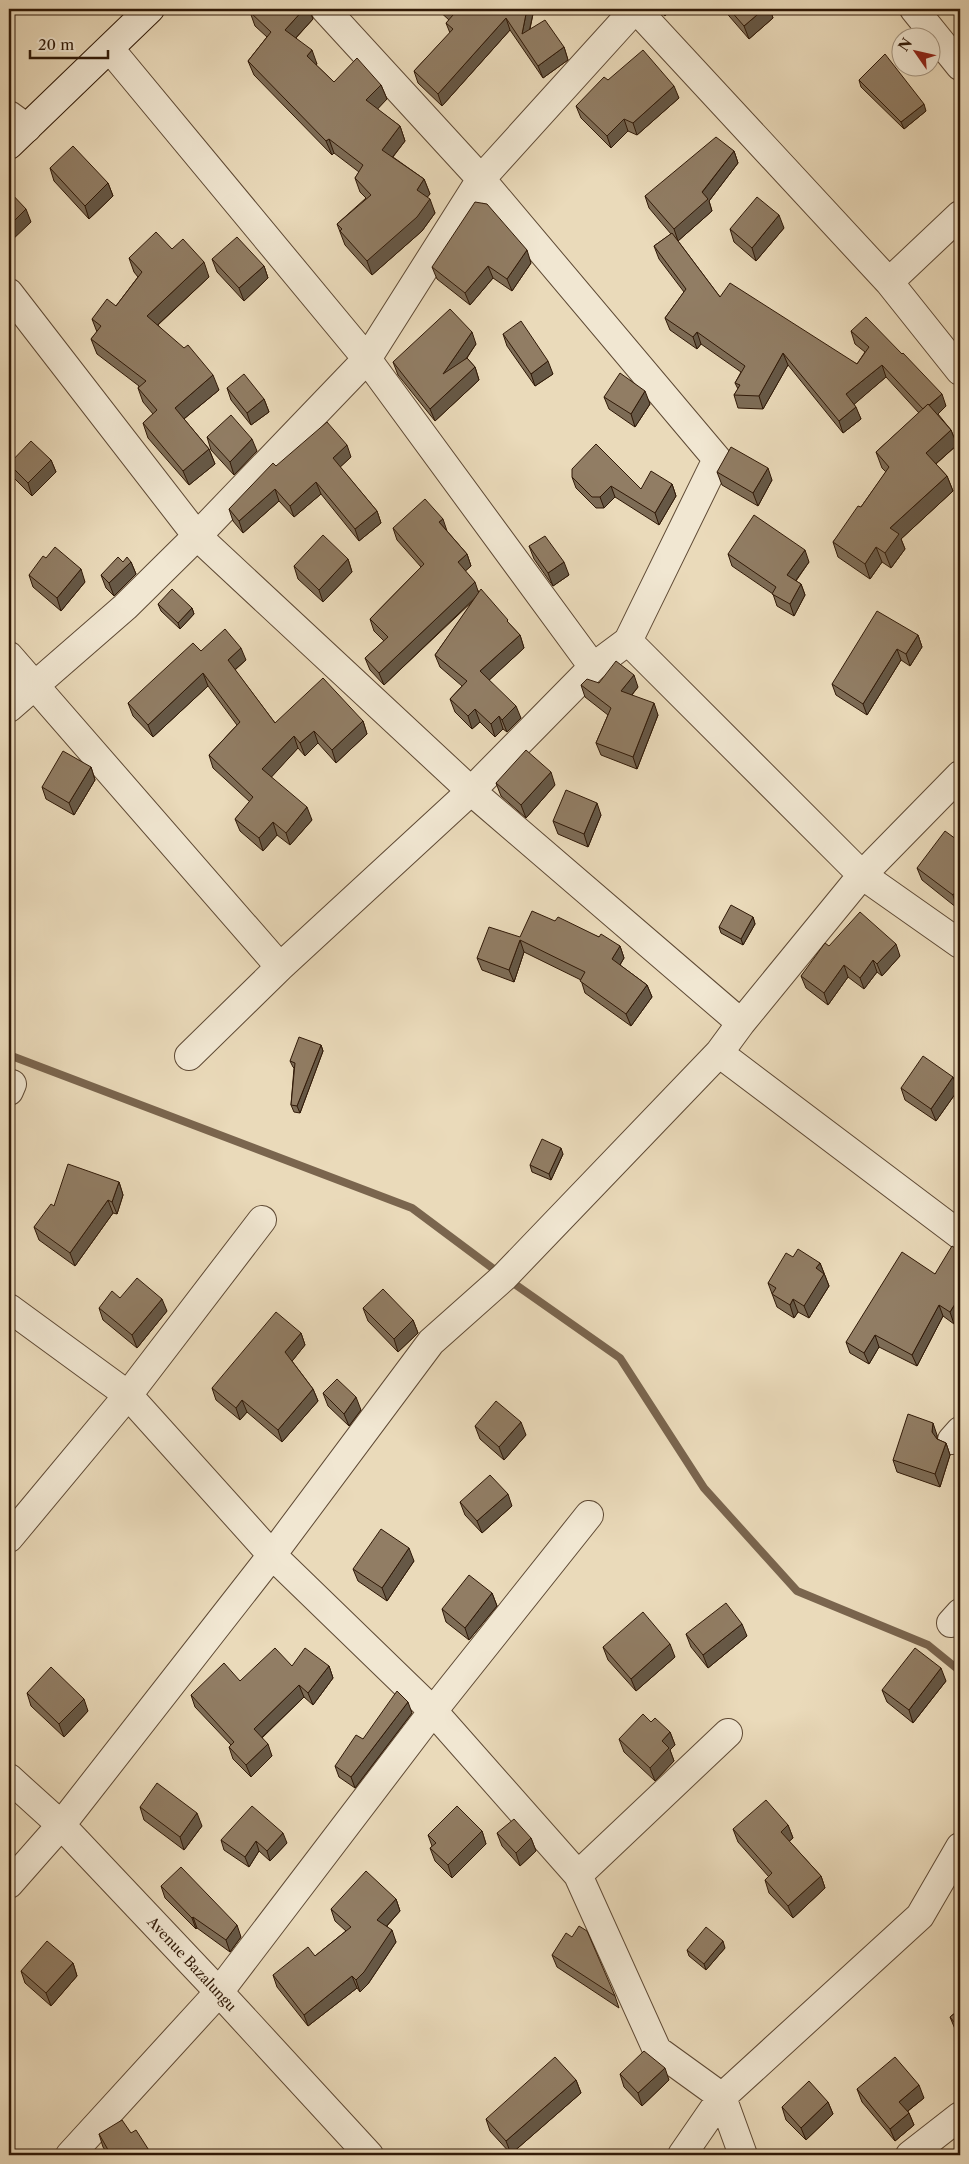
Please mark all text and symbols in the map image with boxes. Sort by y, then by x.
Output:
scale bar [30,28,108,60]
north arrow [892,28,942,78]
text: 20 m [38,35,74,54]
text: N [894,35,916,55]
street label: Avenue Bazalungu [143,1912,241,2015]

